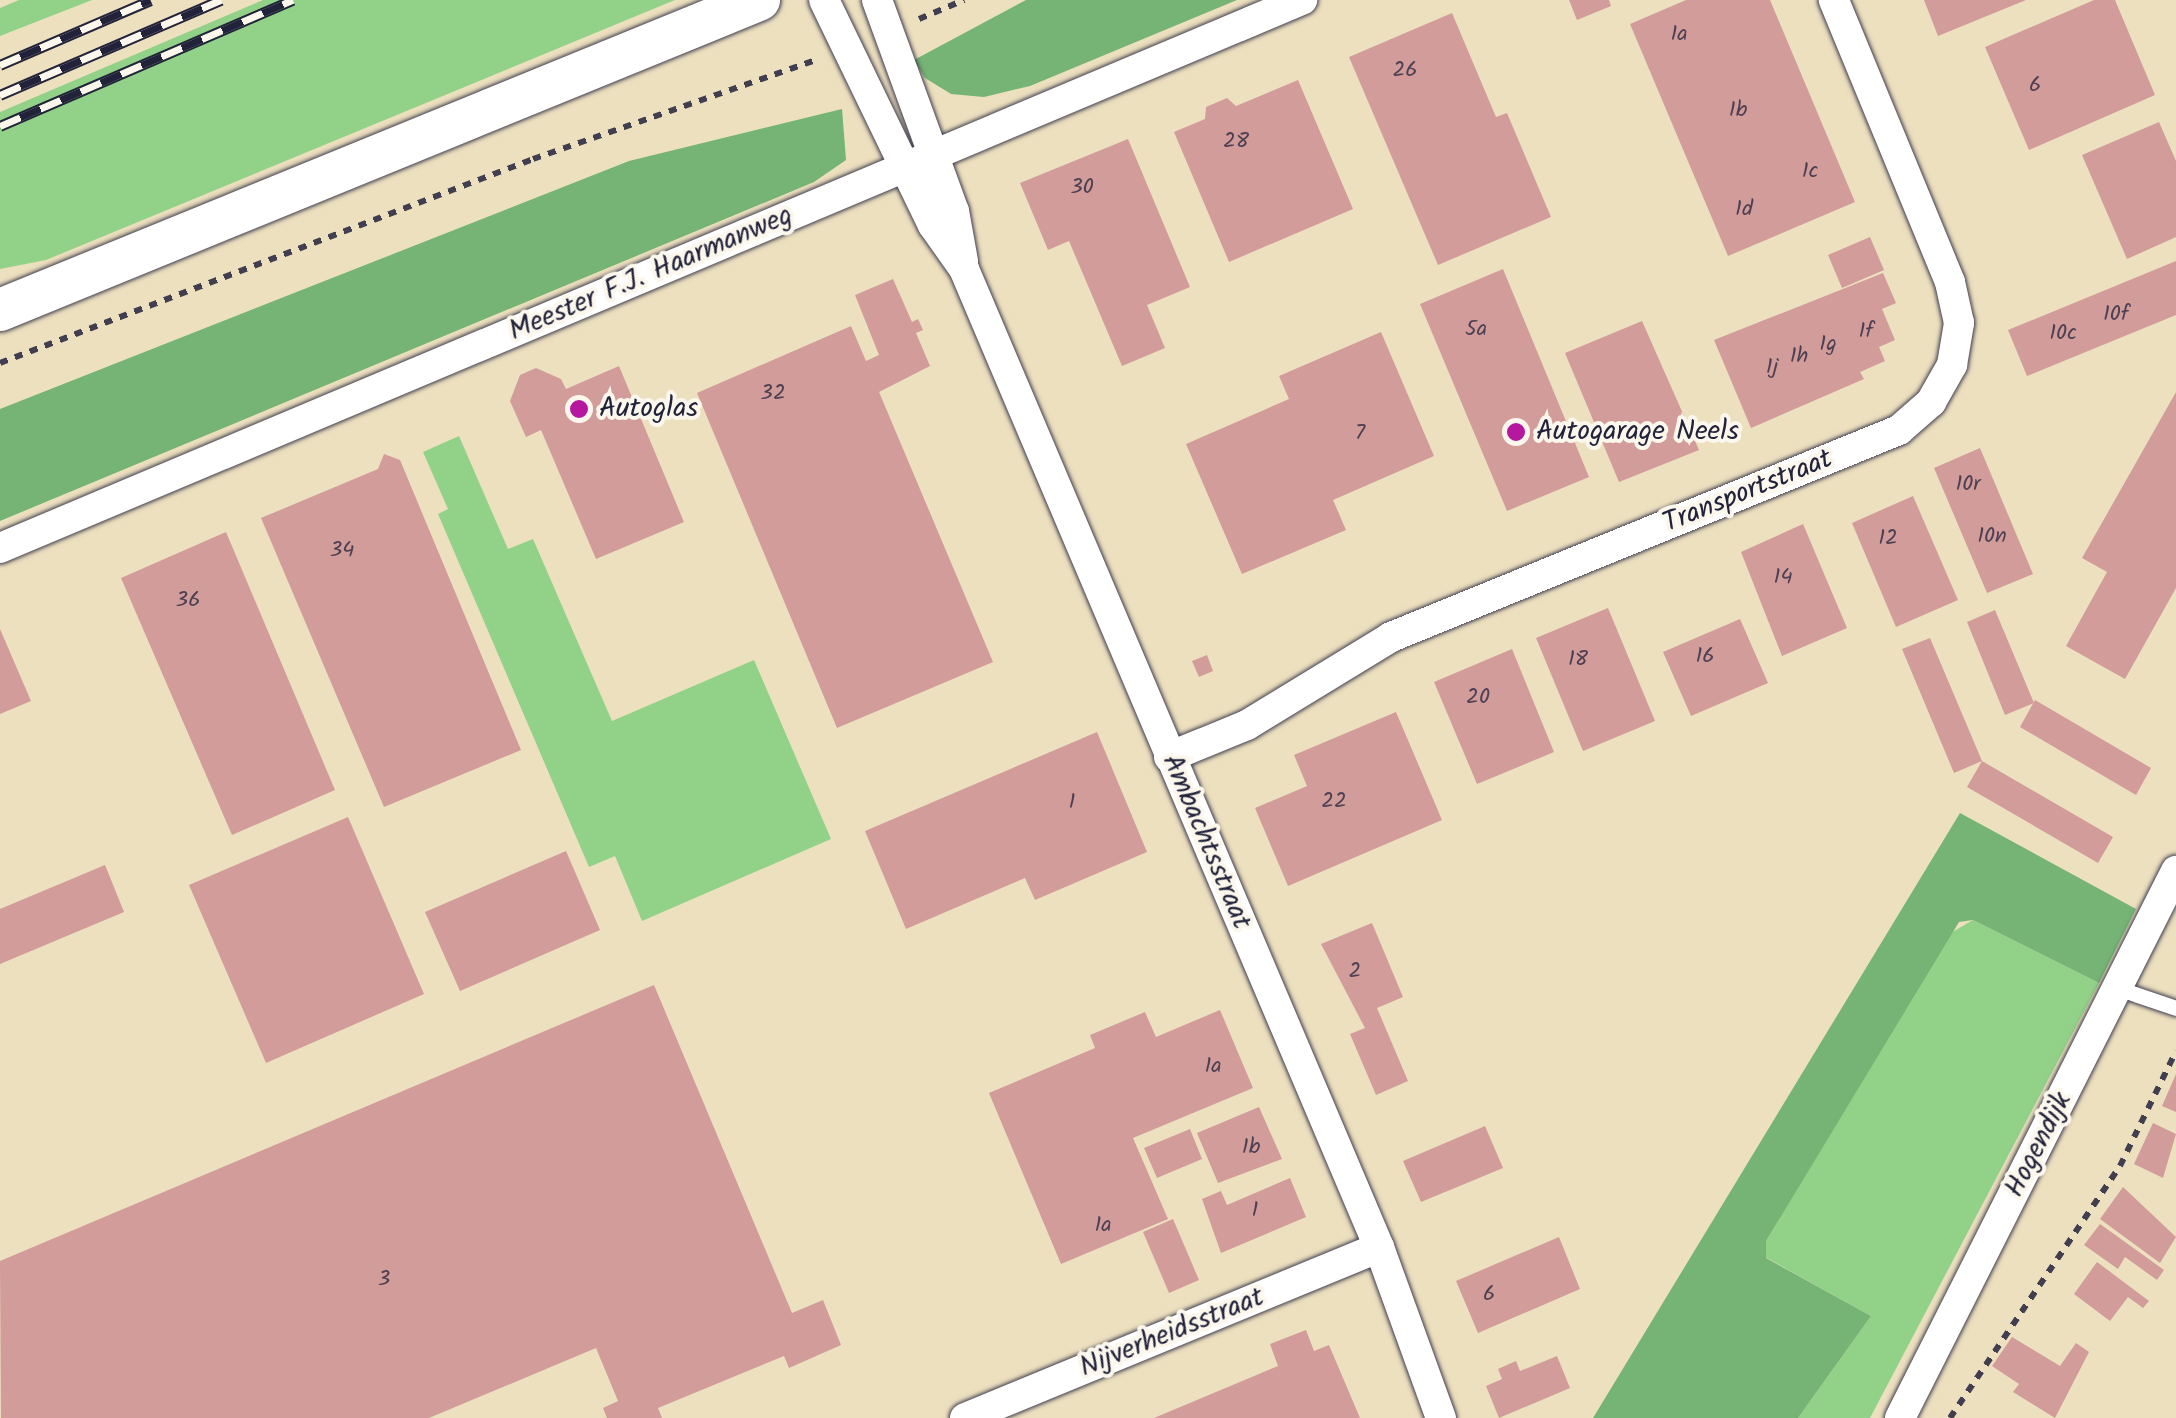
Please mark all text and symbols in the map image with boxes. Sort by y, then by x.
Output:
house number: 1a [1670,22,1688,48]
house number: 26 [1392,58,1418,84]
house number: 6 [2029,73,2041,99]
house number: 1b [1729,98,1747,124]
house number: 28 [1223,129,1249,155]
house number: 1c [1802,159,1818,185]
house number: 30 [1070,175,1094,201]
house number: 1d [1735,197,1753,223]
street label: Meester F.J. Haarmanweg [504,199,798,349]
house number: 10f [2103,302,2129,328]
house number: 5a [1465,317,1487,343]
house number: 1f [1858,319,1874,345]
house number: 10c [2049,321,2077,347]
house number: 1g [1819,332,1837,358]
house number: 1h [1790,344,1808,370]
house number: 1j [1766,355,1778,381]
house number: 32 [760,381,786,407]
place label: Autoglas [599,392,698,426]
marker: Autoglas [568,398,590,420]
place label: Autogarage Neels [1536,415,1739,449]
house number: 7 [1355,421,1365,447]
marker: Autogarage Neels [1505,421,1527,443]
street label: Transportstraat [1658,443,1838,541]
house number: 10r [1955,472,1981,498]
house number: 10n [1977,524,2007,550]
house number: 12 [1878,526,1898,552]
house number: 34 [330,538,354,564]
house number: 14 [1773,565,1793,591]
house number: 36 [176,588,200,614]
house number: 16 [1695,644,1715,670]
house number: 18 [1568,647,1588,673]
house number: 20 [1466,685,1490,711]
street label: Ambachtsstraat [1154,750,1258,934]
house number: 22 [1321,789,1347,815]
house number: 1 [1069,790,1075,816]
house number: 2 [1349,959,1361,985]
house number: 1a [1204,1054,1222,1080]
street label: Hogendijk [1998,1087,2080,1203]
house number: 1b [1242,1135,1260,1161]
house number: 1 [1252,1198,1258,1224]
house number: 1a [1094,1213,1112,1239]
house number: 3 [378,1267,390,1293]
street label: Nijverheidsstraat [1075,1281,1269,1385]
house number: 6 [1483,1282,1495,1308]

